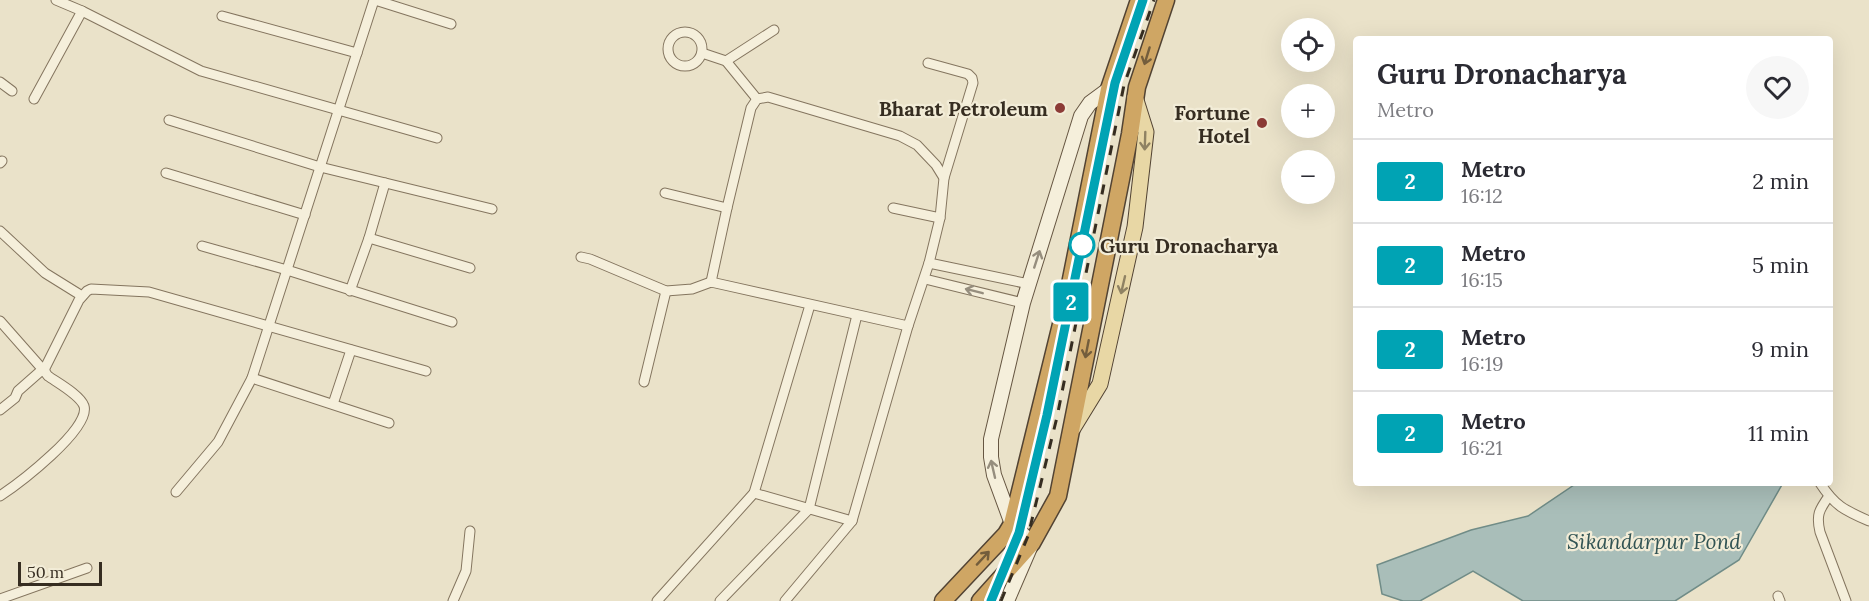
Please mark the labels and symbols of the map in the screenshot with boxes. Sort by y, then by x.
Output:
one-way arrow [1141,46,1152,65]
place label: Bharat Petroleum [879,96,1049,121]
place label: Fortune Hotel [1174,100,1250,148]
marker: Bharat Petroleum [1053,101,1067,115]
marker: Fortune Hotel [1255,116,1269,130]
one-way arrow [1139,130,1151,150]
marker: Guru Dronacharya [1069,232,1095,258]
place label: Guru Dronacharya [1100,233,1279,258]
one-way arrow [1032,250,1043,269]
one-way arrow [1117,275,1129,294]
line badge: 2 [1052,282,1090,322]
one-way arrow [965,284,984,296]
one-way arrow [1081,339,1092,358]
one-way arrow [987,459,999,478]
water label: Sikandarpur Pond [1567,528,1741,555]
one-way arrow [976,551,990,566]
scale bar [18,559,102,586]

